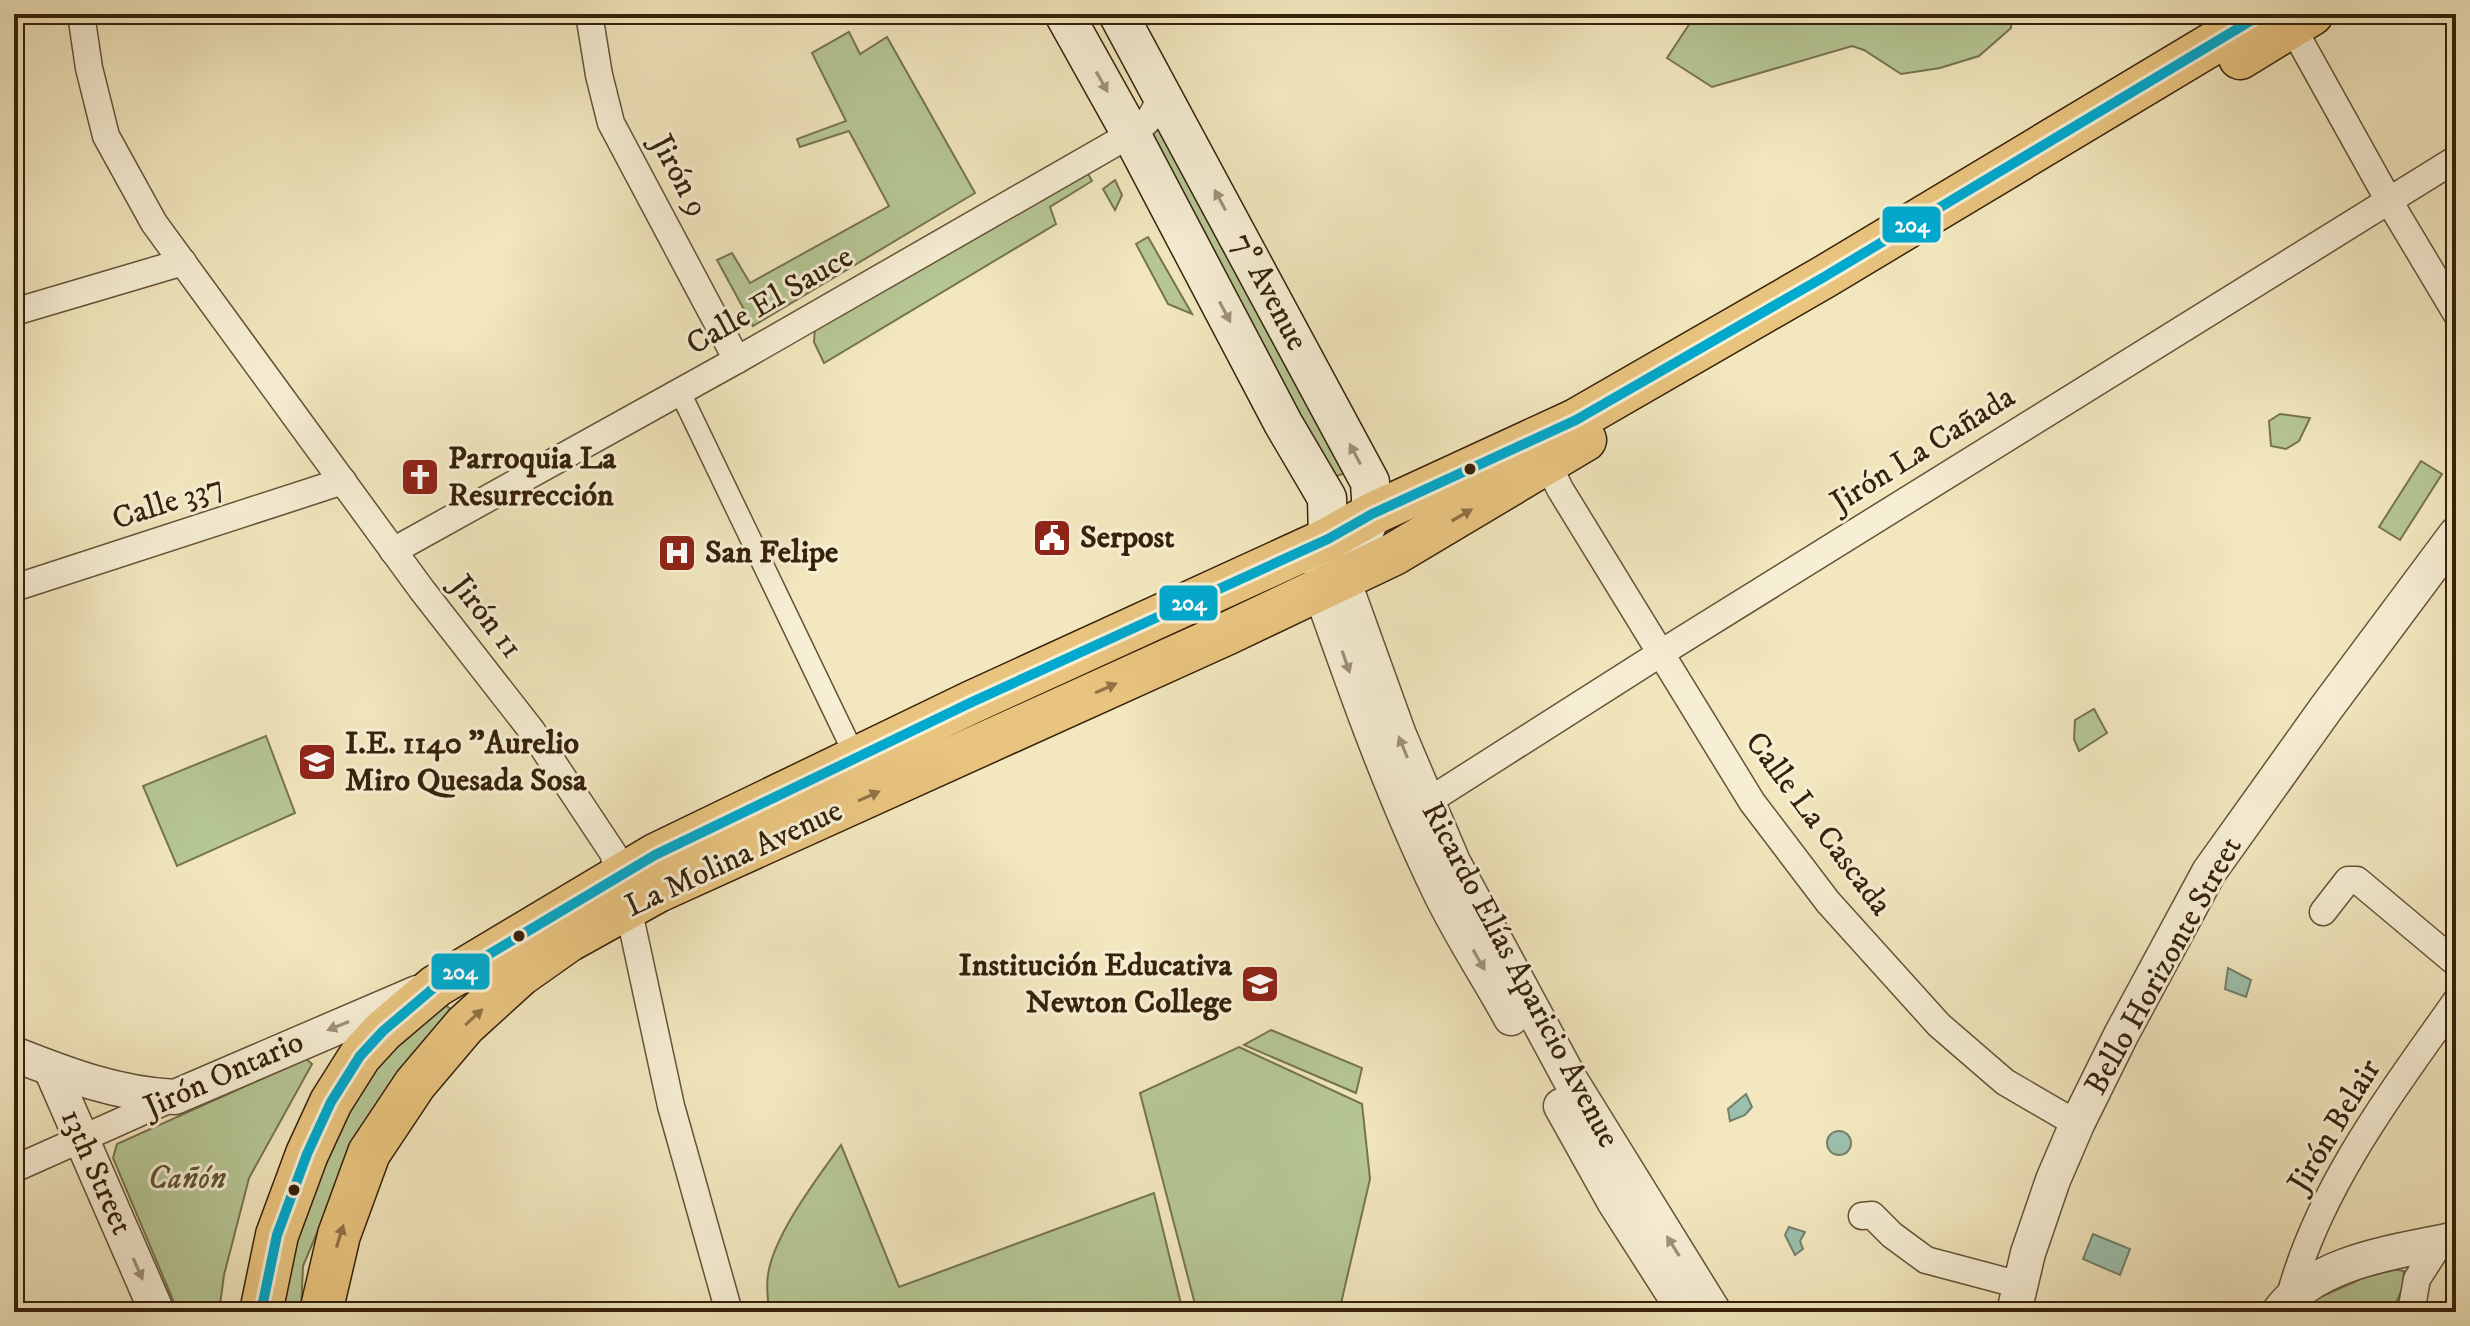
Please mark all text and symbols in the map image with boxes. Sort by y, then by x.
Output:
one-way arrow [1095,71,1109,94]
street label: Jirón 9 [639,125,717,224]
one-way arrow [1213,189,1227,211]
line badge: 204 [1881,205,1942,244]
text: 204 [1894,212,1931,239]
street label: 7º Avenue [1221,226,1317,358]
street label: Calle El Sauce [679,237,861,365]
one-way arrow [1218,300,1231,323]
street label: Jirón La Cañada [1821,377,2023,524]
place label: Parroquia La Resurrección [448,439,617,516]
one-way arrow [1349,442,1362,465]
church icon: Parroquia La Resurrección [399,456,441,498]
unlabelled marker [1462,461,1478,477]
street label: Calle 337 [107,466,229,540]
one-way arrow [1451,508,1473,522]
public building icon: Serpost [1031,517,1073,559]
place label: Serpost [1080,518,1175,558]
hospital icon: San Felipe [656,532,698,574]
place label: San Felipe [705,533,838,573]
street label: Jirón 11 [439,565,531,667]
line badge: 204 [1158,584,1219,622]
text: 204 [1171,590,1208,617]
one-way arrow [1340,650,1353,674]
one-way arrow [1094,681,1117,695]
place label: I.E. 1140 "Aurelio Miro Quesada Sosa [345,724,587,801]
street label: Calle La Cascada [1736,724,1900,924]
one-way arrow [1397,735,1410,758]
school or university icon: I.E. 1140 "Aurelio Miro Quesada Sosa [296,741,338,783]
one-way arrow [857,789,881,802]
street label: La Molina Avenue [619,791,849,927]
street label: Ricardo Elías Aparicio Avenue [1412,795,1628,1155]
street label: Bello Horizonte Street [2076,830,2252,1102]
unlabelled marker [511,928,527,944]
place label: Institución Educativa Newton College [959,946,1232,1023]
one-way arrow [1472,949,1486,972]
line badge: 204 [430,952,491,991]
text: 204 [442,959,479,986]
school or university icon: Institución Educativa Newton College [1239,963,1281,1005]
one-way arrow [464,1009,483,1027]
one-way arrow [326,1019,349,1032]
street label: Jirón Ontario [135,1022,310,1129]
street label: Jirón Belair [2278,1052,2390,1202]
street label: 13th Street [51,1103,141,1241]
park label: Cañón [148,1159,226,1199]
unlabelled marker [286,1182,302,1198]
one-way arrow [334,1224,347,1248]
one-way arrow [1666,1235,1680,1257]
one-way arrow [131,1257,145,1281]

